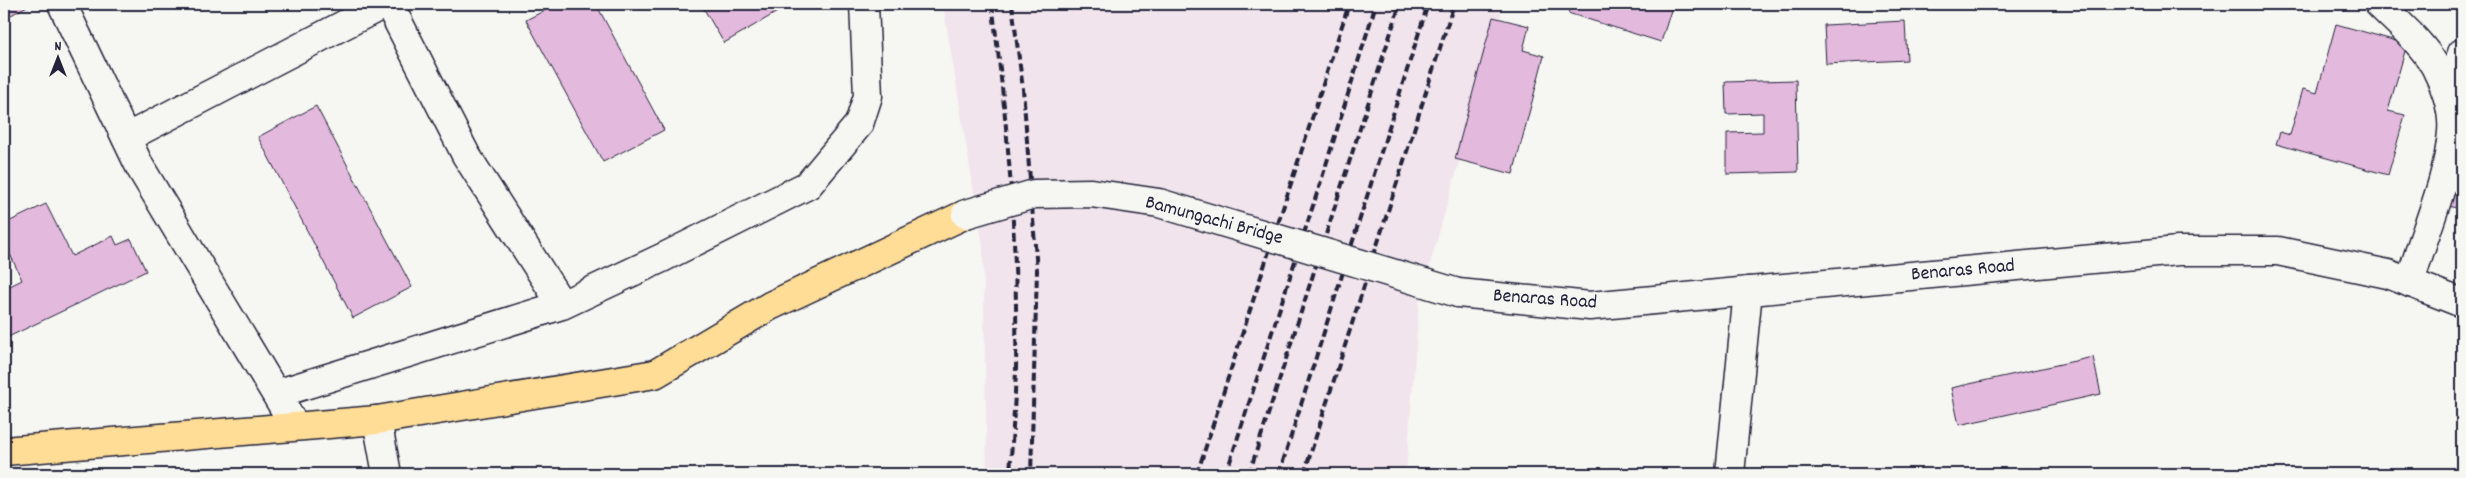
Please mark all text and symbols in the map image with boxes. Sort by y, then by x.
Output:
north arrow [32,32,82,82]
text: N [55,37,62,57]
street label: Bamungachi Bridge [1142,189,1286,253]
street label: Benaras Road [1910,253,2016,289]
street label: Benaras Road [1492,282,1598,318]

